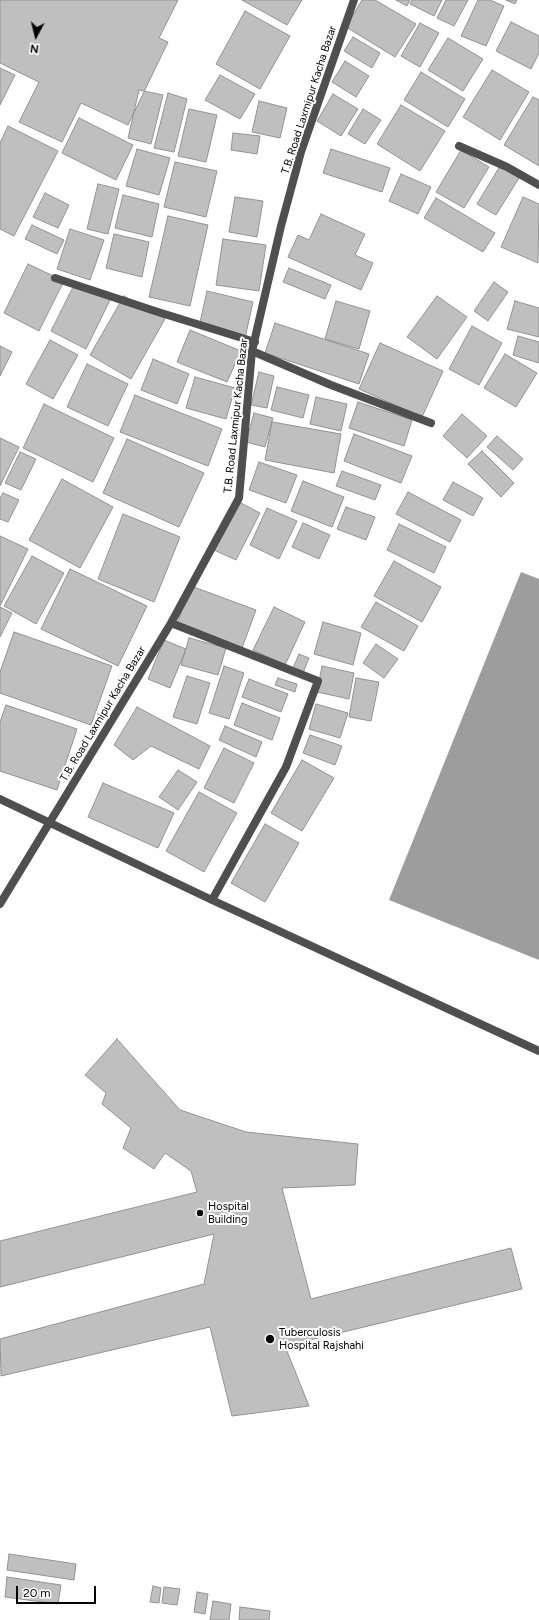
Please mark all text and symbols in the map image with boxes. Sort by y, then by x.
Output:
north arrow [16,16,56,56]
street label: T.B. Road Laxmipur Kacha Bazar [279,24,339,176]
text: N [29,41,40,55]
street label: T.B. Road Laxmipur Kacha Bazar [221,338,251,494]
street label: T.B. Road Laxmipur Kacha Bazar [57,644,149,784]
place label: Hospital Building [208,1200,249,1226]
marker: Hospital Building [195,1208,205,1218]
place label: Tuberculosis Hospital Rajshahi [279,1326,364,1352]
marker: Tuberculosis Hospital Rajshahi [264,1333,276,1345]
scale bar [18,1578,98,1604]
text: 20 m [23,1586,51,1600]

